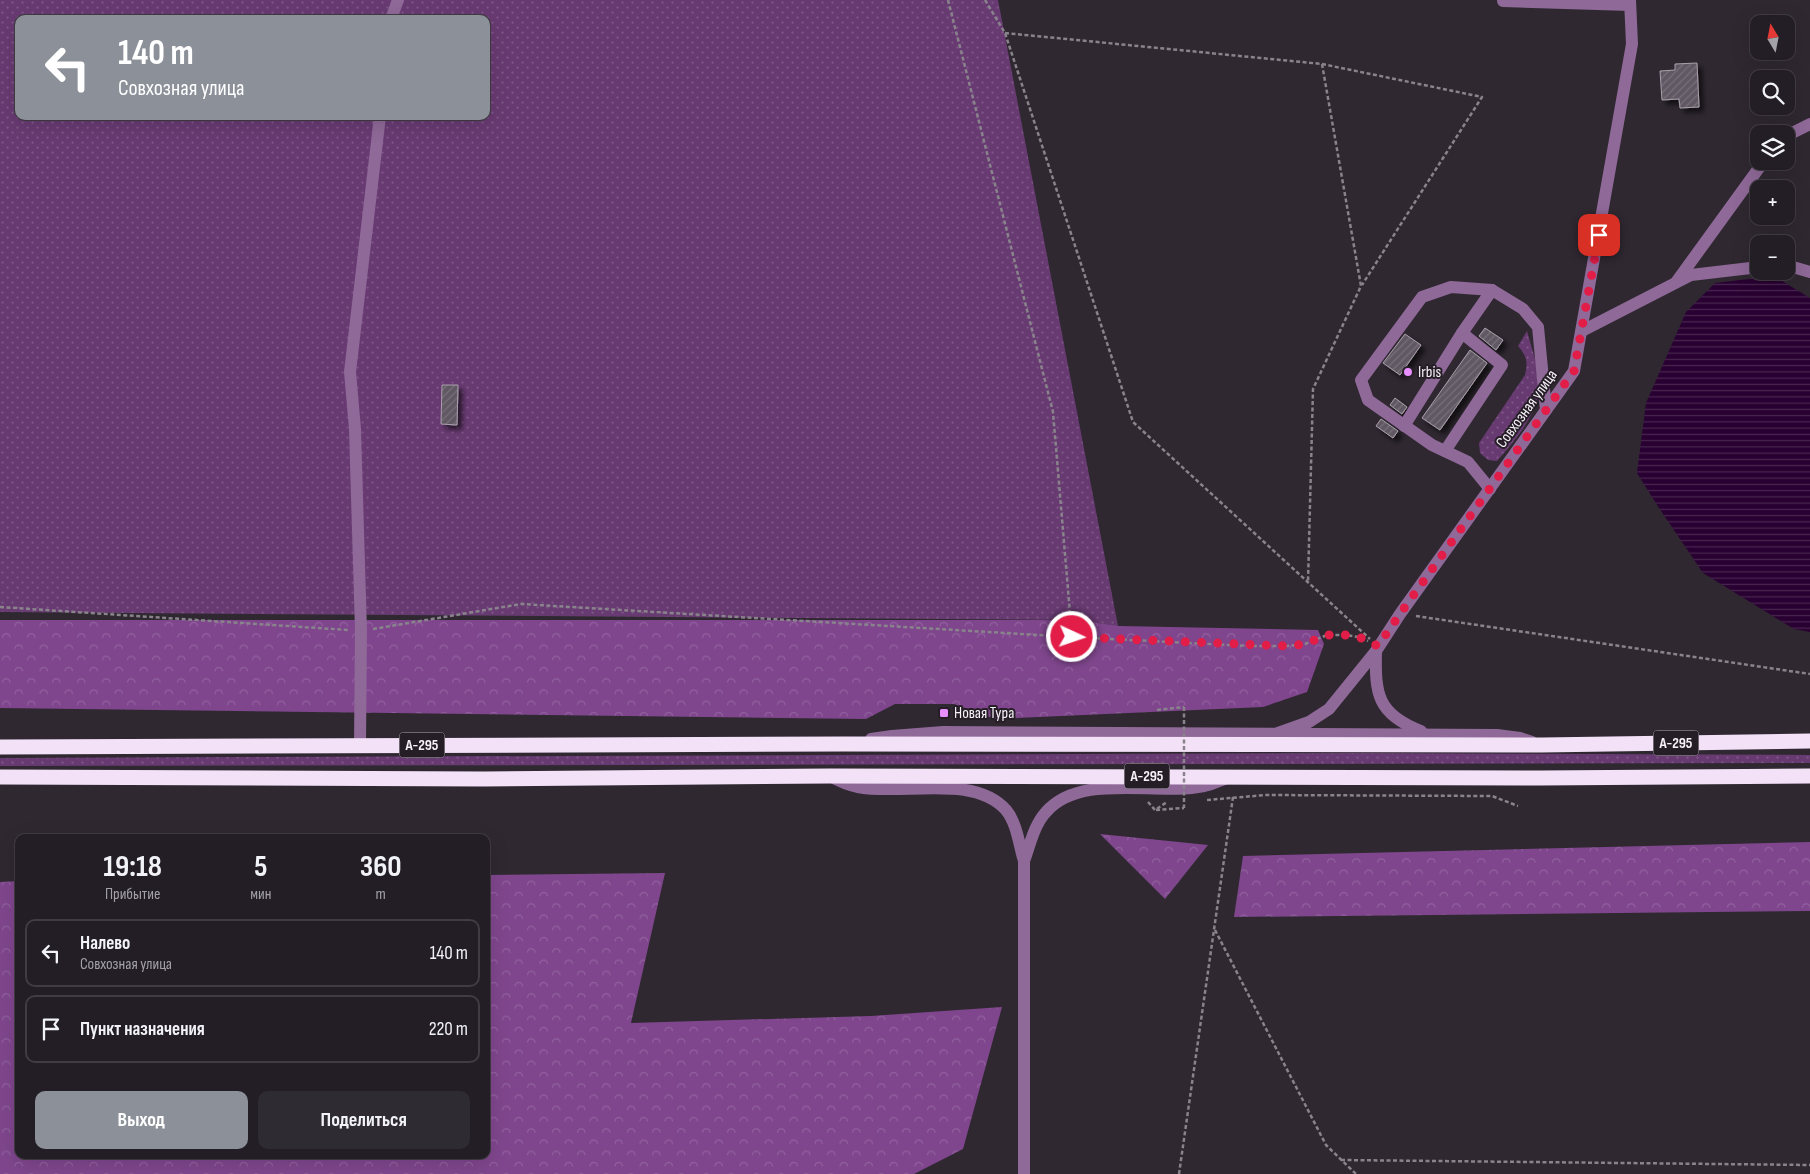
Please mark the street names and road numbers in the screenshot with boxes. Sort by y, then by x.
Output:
street label: Совхозная улица [1492,366,1562,452]
road number: А-295 [1654,730,1698,756]
road number: А-295 [400,732,444,758]
road number: А-295 [1124,764,1170,788]

